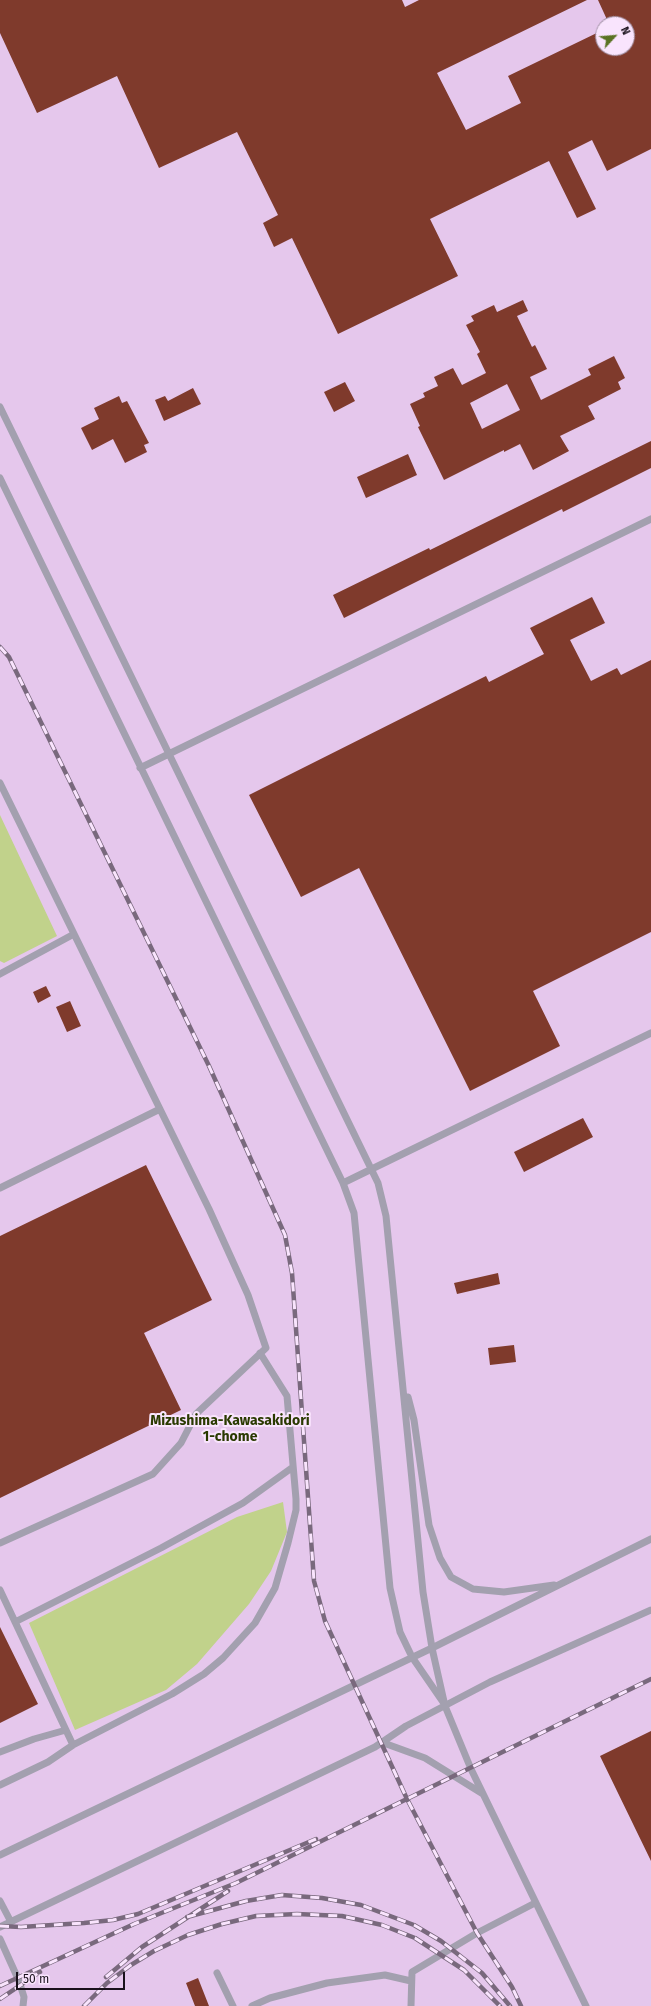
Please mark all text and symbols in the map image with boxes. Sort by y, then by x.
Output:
north arrow [595,16,635,56]
text: N [618,25,633,37]
district label: Mizushima-Kawasakidori 1-chome [150,1413,310,1446]
scale bar [18,1964,127,1990]
text: 50 m [23,1972,49,1986]

